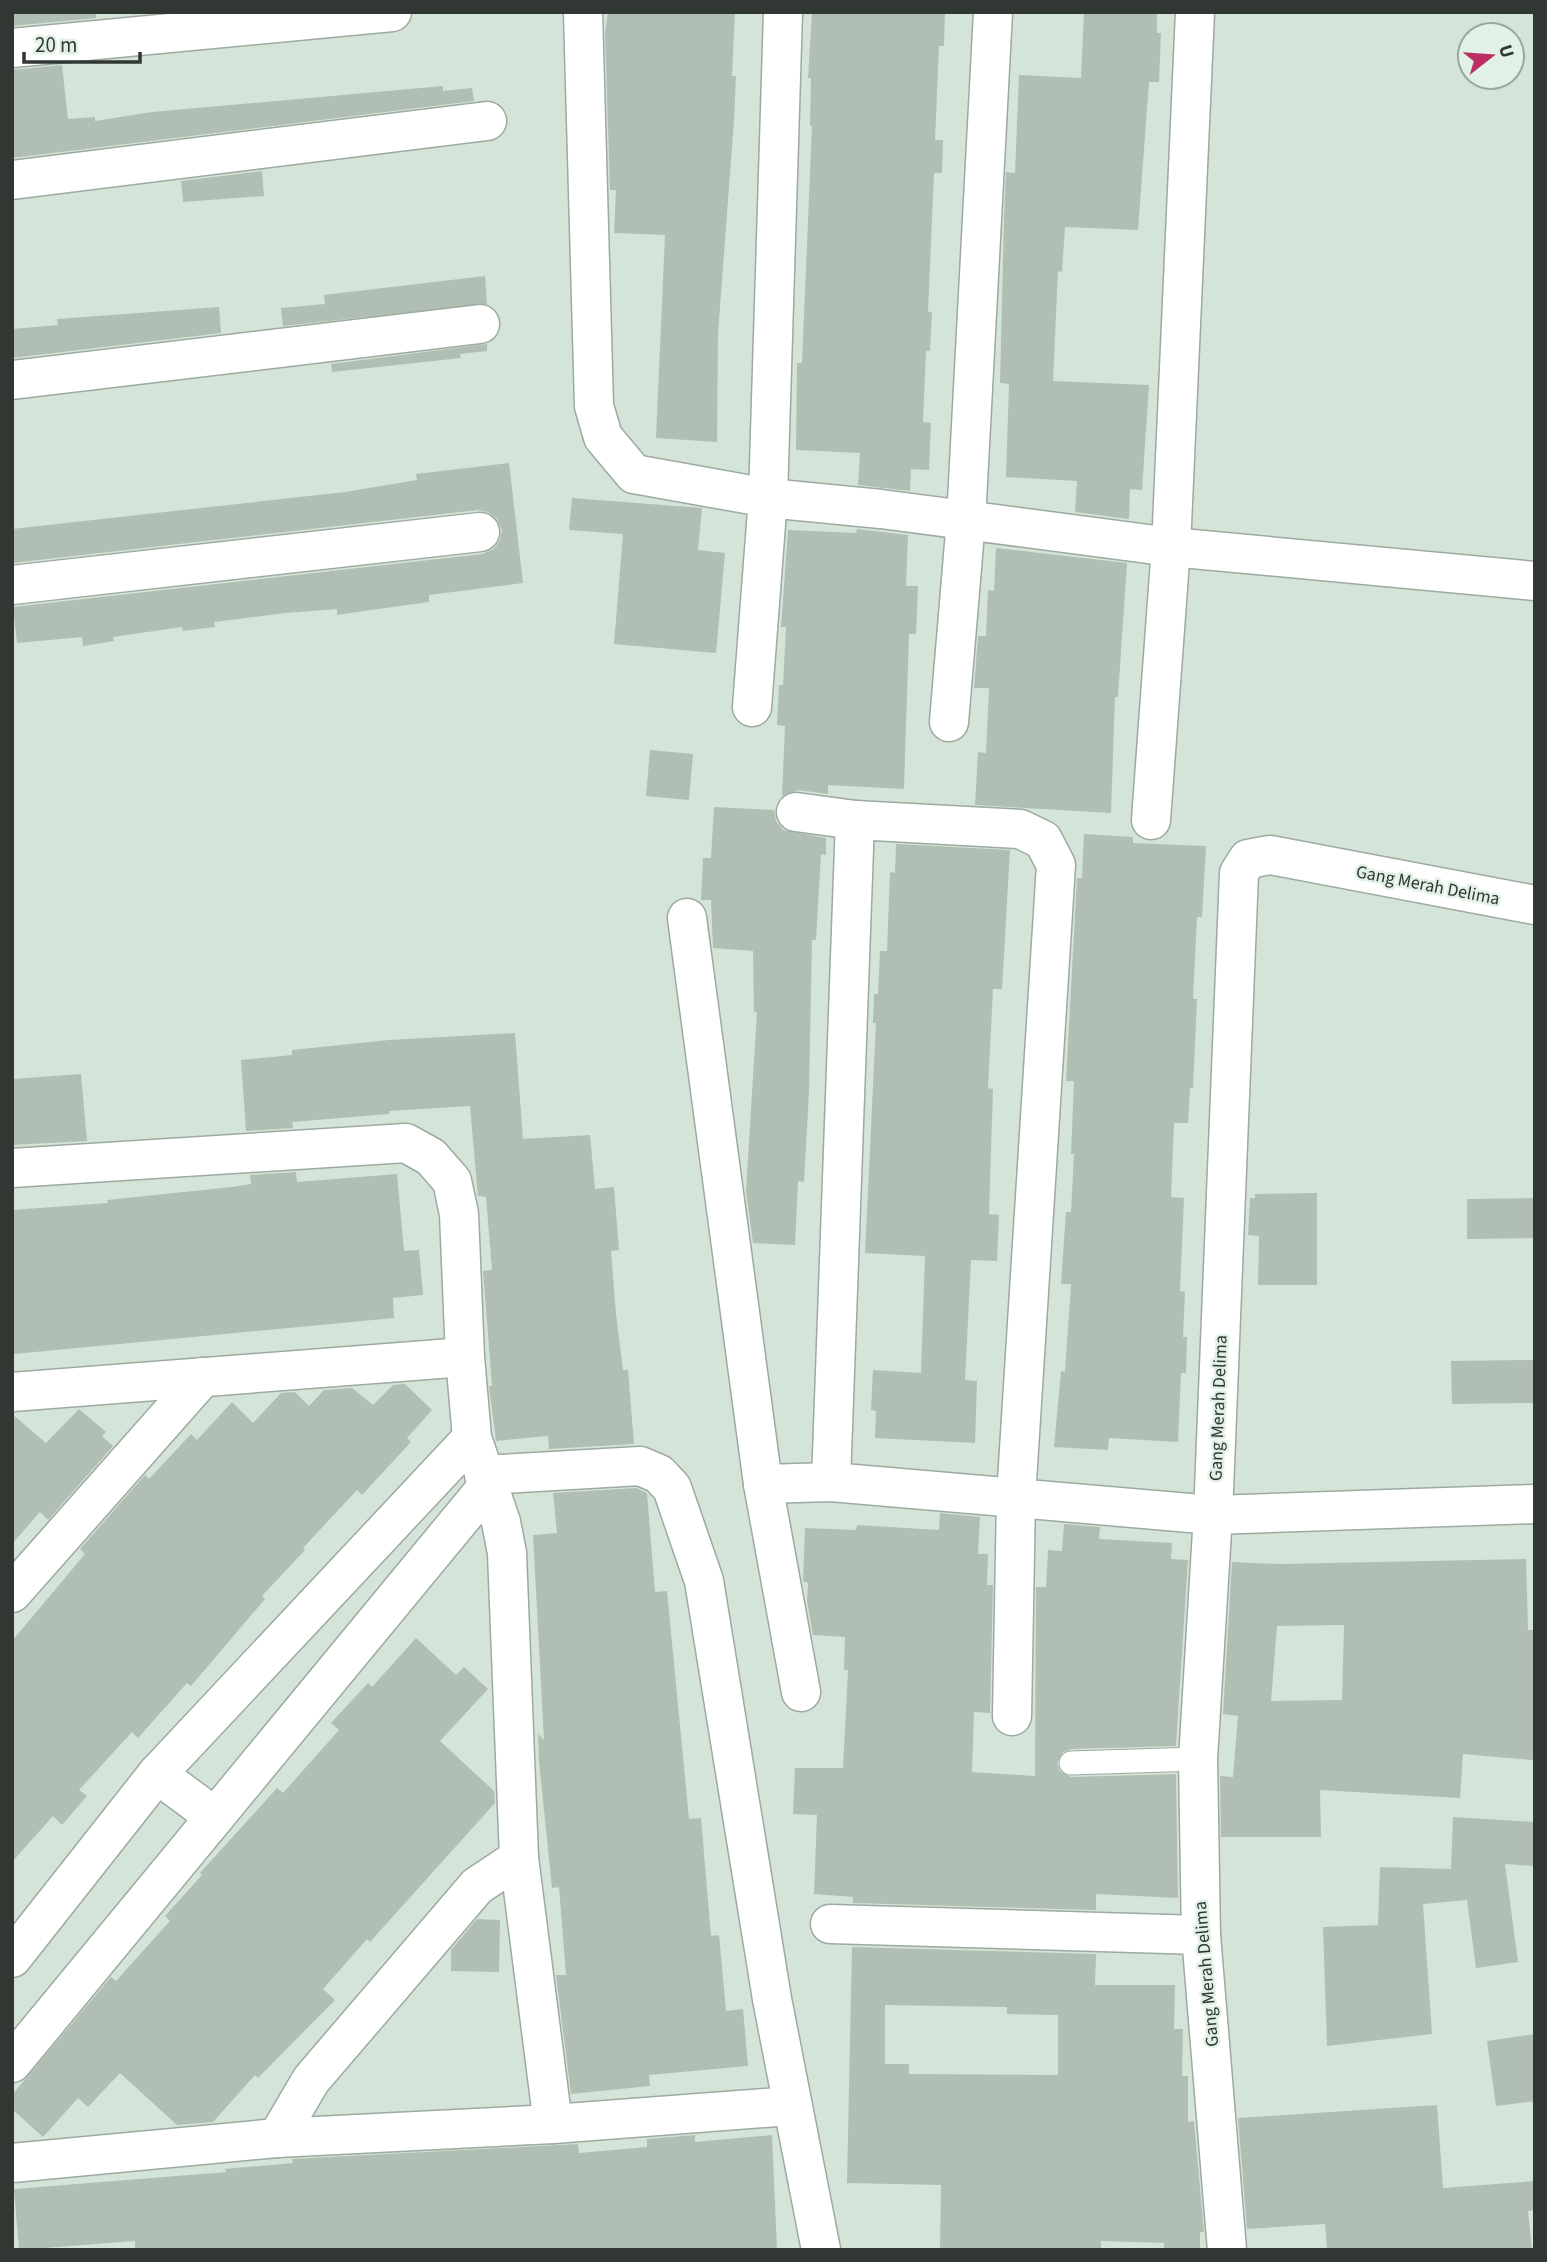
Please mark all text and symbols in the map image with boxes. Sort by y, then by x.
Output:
scale bar [24,21,140,65]
north arrow [1456,21,1526,91]
text: 20 m [35,30,77,60]
text: U [1491,41,1521,61]
street label: Gang Merah Delima [1354,859,1502,912]
street label: Gang Merah Delima [1203,1335,1234,1481]
street label: Gang Merah Delima [1188,1900,1225,2048]

